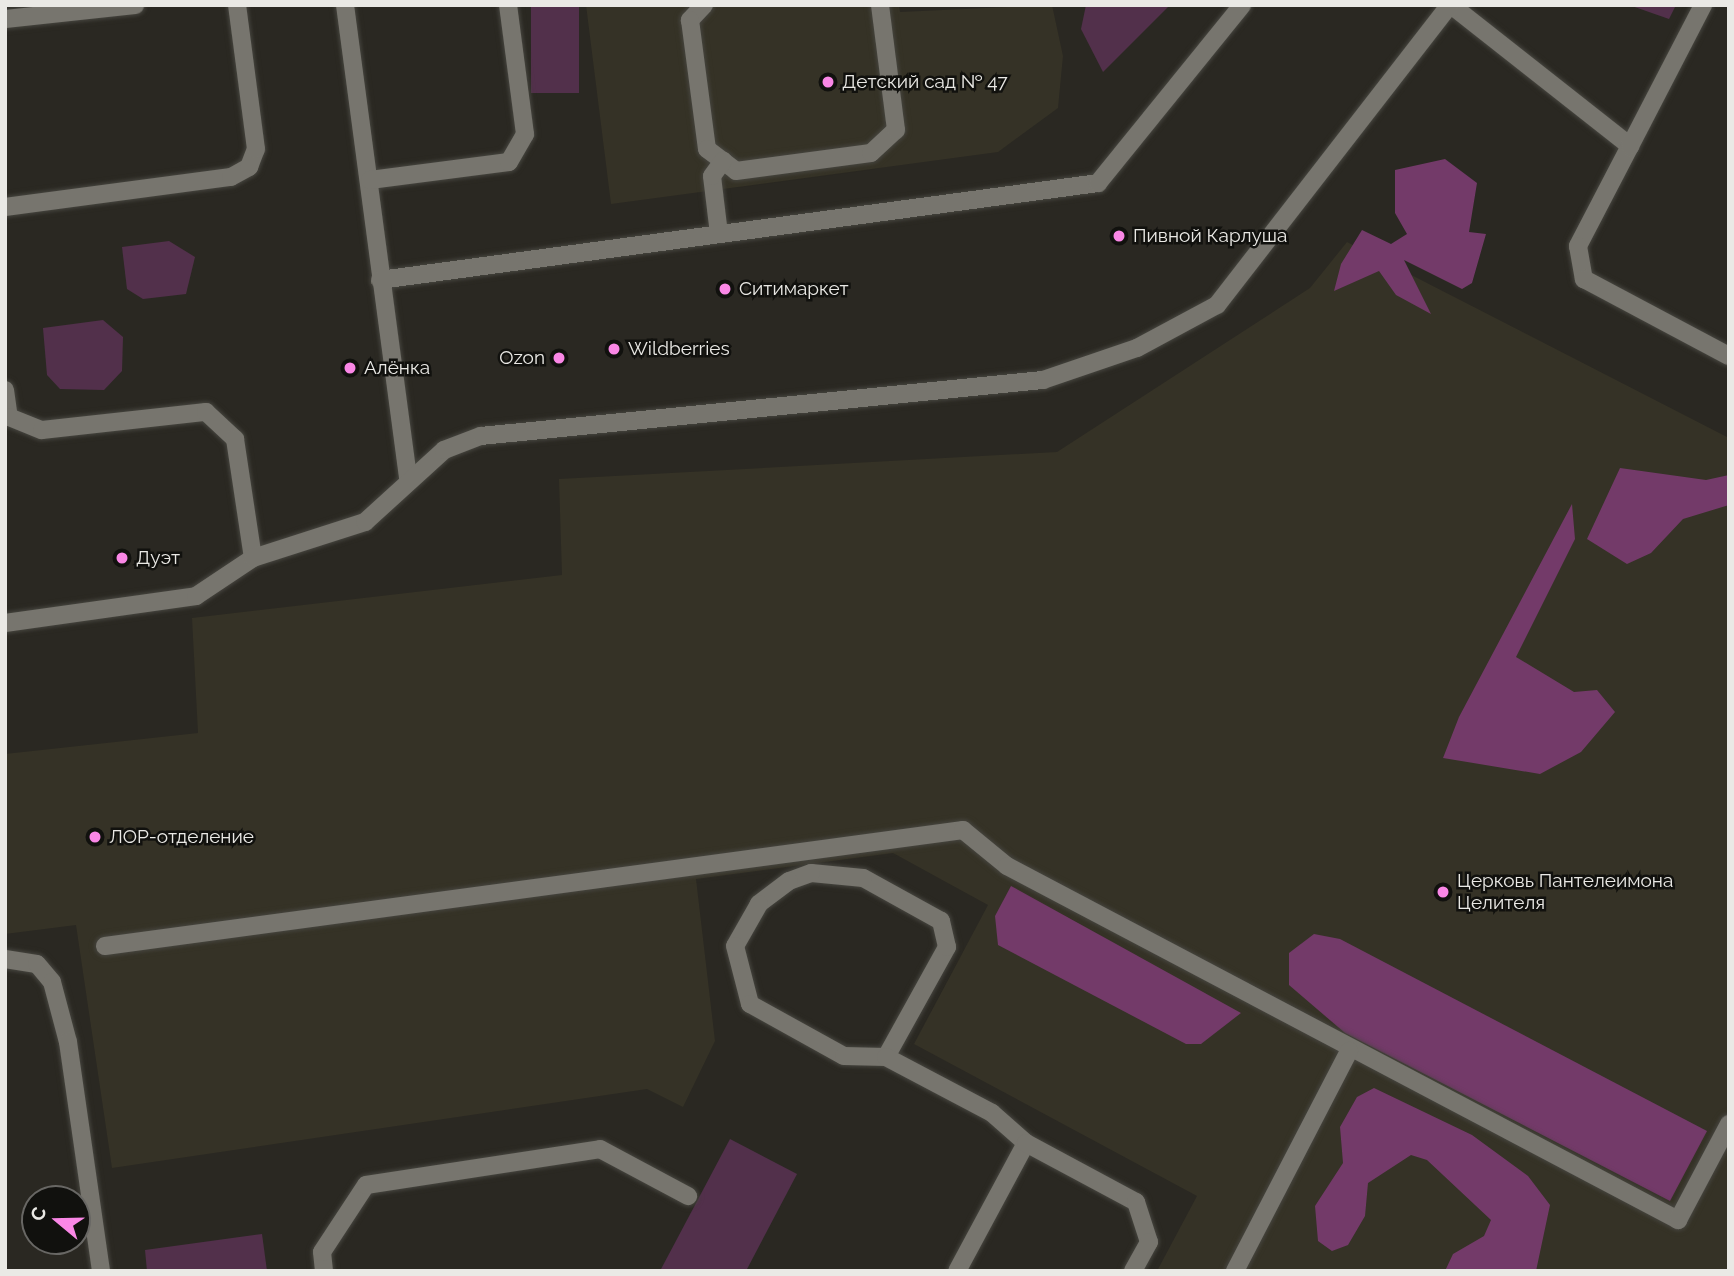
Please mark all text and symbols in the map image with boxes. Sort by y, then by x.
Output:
place label: Детский сад № 47 [842,71,1008,93]
marker: Детский сад № 47 [820,74,836,90]
place label: Пивной Карлуша [1133,225,1287,247]
marker: Пивной Карлуша [1111,228,1127,244]
place label: Ситимаркет [739,278,849,300]
marker: Ситимаркет [717,281,733,297]
place label: Wildberries [628,338,730,360]
marker: Wildberries [606,341,622,357]
place label: Ozon [499,347,545,369]
marker: Ozon [551,350,567,366]
place label: Алёнка [364,357,430,379]
marker: Алёнка [342,360,358,376]
place label: Дуэт [136,547,180,569]
marker: Дуэт [114,550,130,566]
place label: ЛОР-отделение [109,826,254,848]
marker: ЛОР-отделение [87,829,103,845]
place label: Церковь Пантелеимона Целителя [1457,870,1673,914]
marker: Церковь Пантелеимона Целителя [1435,884,1451,900]
north arrow [21,1185,91,1255]
text: С [26,1204,51,1224]

